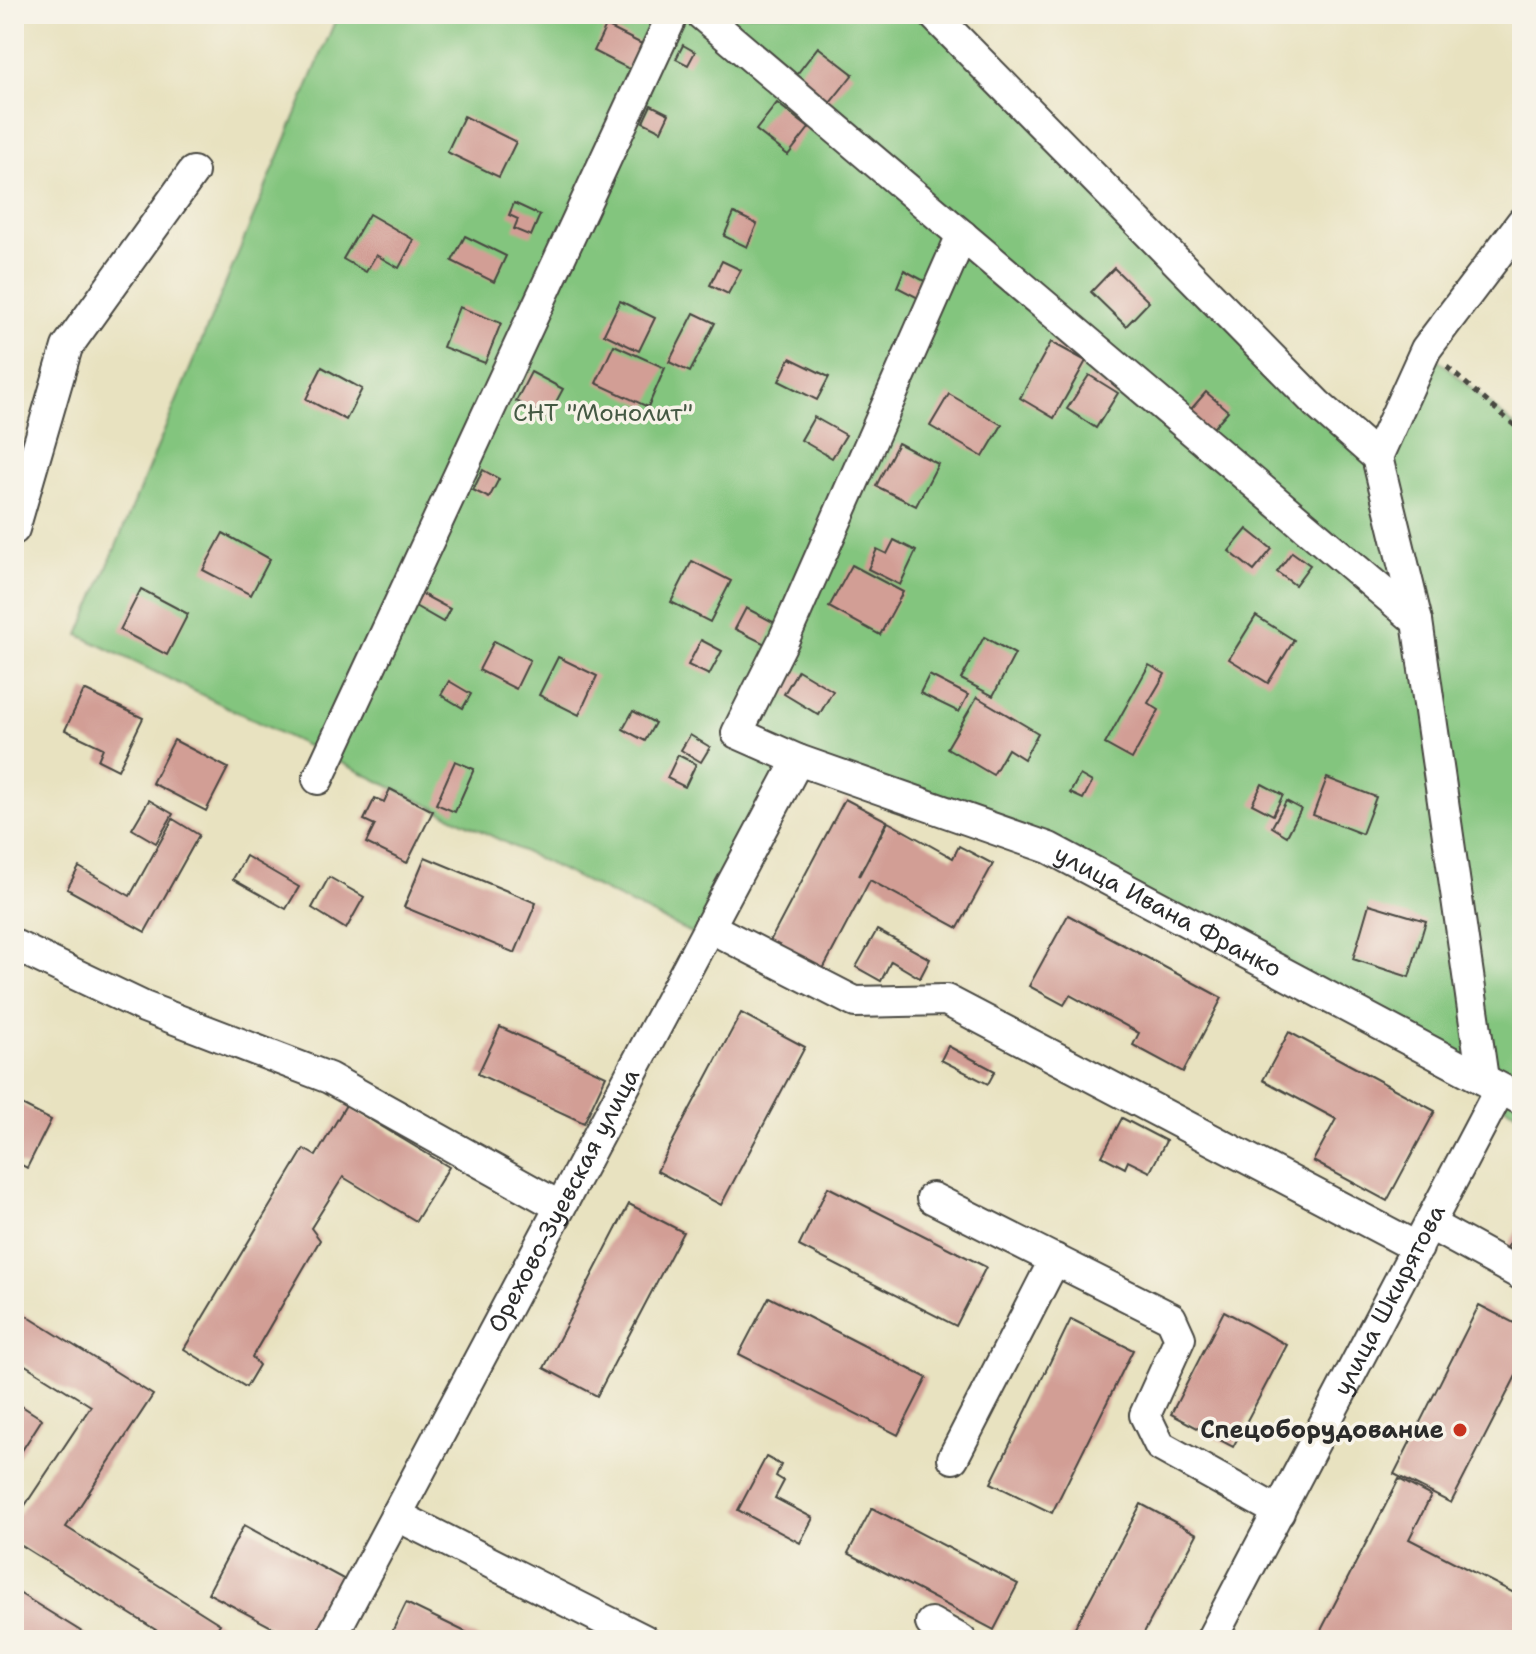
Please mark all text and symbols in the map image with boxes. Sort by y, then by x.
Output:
park label: СНТ "Монолит" [513,397,693,429]
street label: улица Ивана Франко [1049,838,1287,985]
street label: Орехово-Зуевская улица [481,1063,647,1338]
street label: улица Шкирятова [1326,1199,1453,1401]
place label: Спецоборудование [1200,1414,1444,1446]
marker: Спецоборудование [1451,1421,1469,1439]

